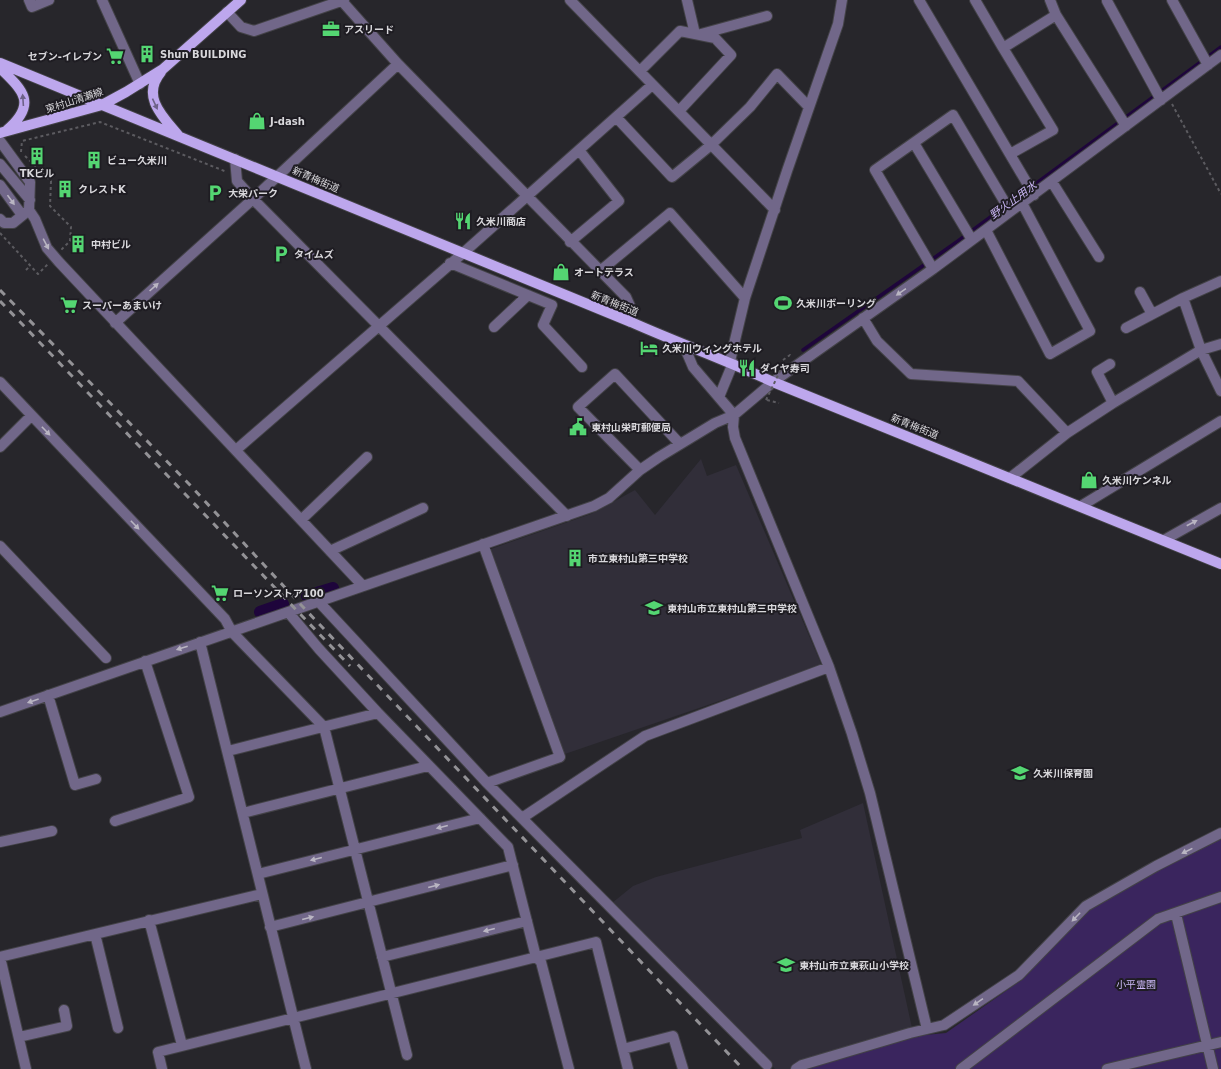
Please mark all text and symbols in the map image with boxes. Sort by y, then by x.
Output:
office icon: アスリード [321,19,341,39]
place label: アスリード [344,24,394,35]
building icon: Shun BUILDING [137,44,157,64]
supermarket icon: セブン-イレブン [105,46,125,66]
place label: Shun BUILDING [160,49,246,60]
place label: セブン-イレブン [28,51,102,62]
street label: 東村山清瀬線 [44,86,104,115]
one-way arrow [19,94,26,106]
one-way arrow [152,98,158,110]
shop icon: J-dash [247,111,267,131]
place label: J-dash [269,116,305,127]
building icon: TKビル [27,146,47,166]
building icon: ビュー久米川 [84,150,104,170]
place label: ビュー久米川 [107,155,167,166]
street label: 新青梅街道 [291,165,341,194]
place label: TKビル [20,168,54,179]
water label: 野火止用水 [987,178,1040,222]
building icon: クレストK [55,179,75,199]
parking icon: 大栄パーク [205,183,225,203]
place label: クレストK [78,184,127,195]
place label: 大栄パーク [228,188,278,199]
one-way arrow [7,195,15,206]
restaurant icon: 久米川商店 [453,211,473,231]
place label: 久米川商店 [476,216,526,227]
building icon: 中村ビル [68,234,88,254]
one-way arrow [43,238,49,250]
place label: 中村ビル [91,239,131,250]
parking icon: タイムズ [271,244,291,264]
place label: タイムズ [294,249,334,260]
shop icon: オートテラス [551,262,571,282]
place label: オートテラス [574,267,634,278]
one-way arrow [149,283,159,292]
one-way arrow [896,288,906,296]
street label: 新青梅街道 [590,289,640,318]
sports icon: 久米川ボーリング [773,293,793,313]
supermarket icon: スーパーあまいけ [59,295,79,315]
place label: 久米川ボーリング [796,298,876,309]
place label: スーパーあまいけ [82,300,162,311]
hotel icon: 久米川ウィングホテル [639,338,659,358]
place label: 久米川ウィングホテル [662,343,762,354]
restaurant icon: ダイヤ寿司 [737,358,757,378]
place label: ダイヤ寿司 [760,363,810,374]
street label: 新青梅街道 [890,412,940,441]
public building icon: 東村山栄町郵便局 [568,417,588,437]
place label: 東村山栄町郵便局 [591,422,671,433]
one-way arrow [41,426,50,436]
shop icon: 久米川ケンネル [1079,470,1099,490]
place label: 久米川ケンネル [1102,475,1172,486]
one-way arrow [131,520,140,530]
one-way arrow [1186,520,1198,526]
building icon: 市立東村山第三中学校 [565,548,585,568]
place label: 市立東村山第三中学校 [588,553,688,564]
supermarket icon: ローソンストア100 [210,583,230,603]
place label: ローソンストア100 [233,588,324,599]
school or university icon: 東村山市立東村山第三中学校 [644,598,664,618]
place label: 東村山市立東村山第三中学校 [667,603,797,614]
one-way arrow [176,645,188,651]
one-way arrow [26,698,38,704]
school or university icon: 久米川保育園 [1010,763,1030,783]
place label: 久米川保育園 [1033,768,1093,779]
one-way arrow [436,824,448,830]
one-way arrow [1181,848,1192,854]
one-way arrow [310,856,322,862]
one-way arrow [428,882,440,888]
one-way arrow [1071,912,1080,922]
one-way arrow [302,914,314,920]
one-way arrow [483,927,495,933]
school or university icon: 東村山市立東萩山小学校 [776,955,796,975]
place label: 東村山市立東萩山小学校 [799,960,909,971]
park label: 小平霊園 [1116,979,1156,990]
one-way arrow [973,998,983,1006]

